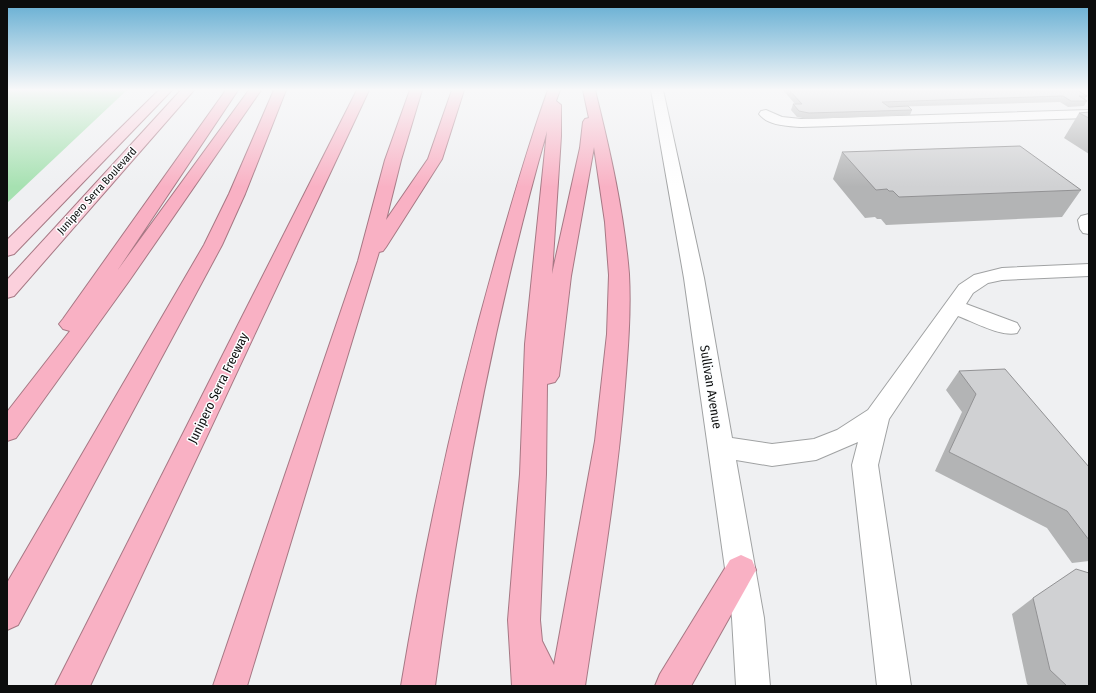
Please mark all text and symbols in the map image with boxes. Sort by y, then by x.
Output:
street label: Junipero Serra Boulevard [55,145,139,237]
street label: Junipero Serra Freeway [185,330,251,446]
street label: Sullivan Avenue [697,344,725,430]

